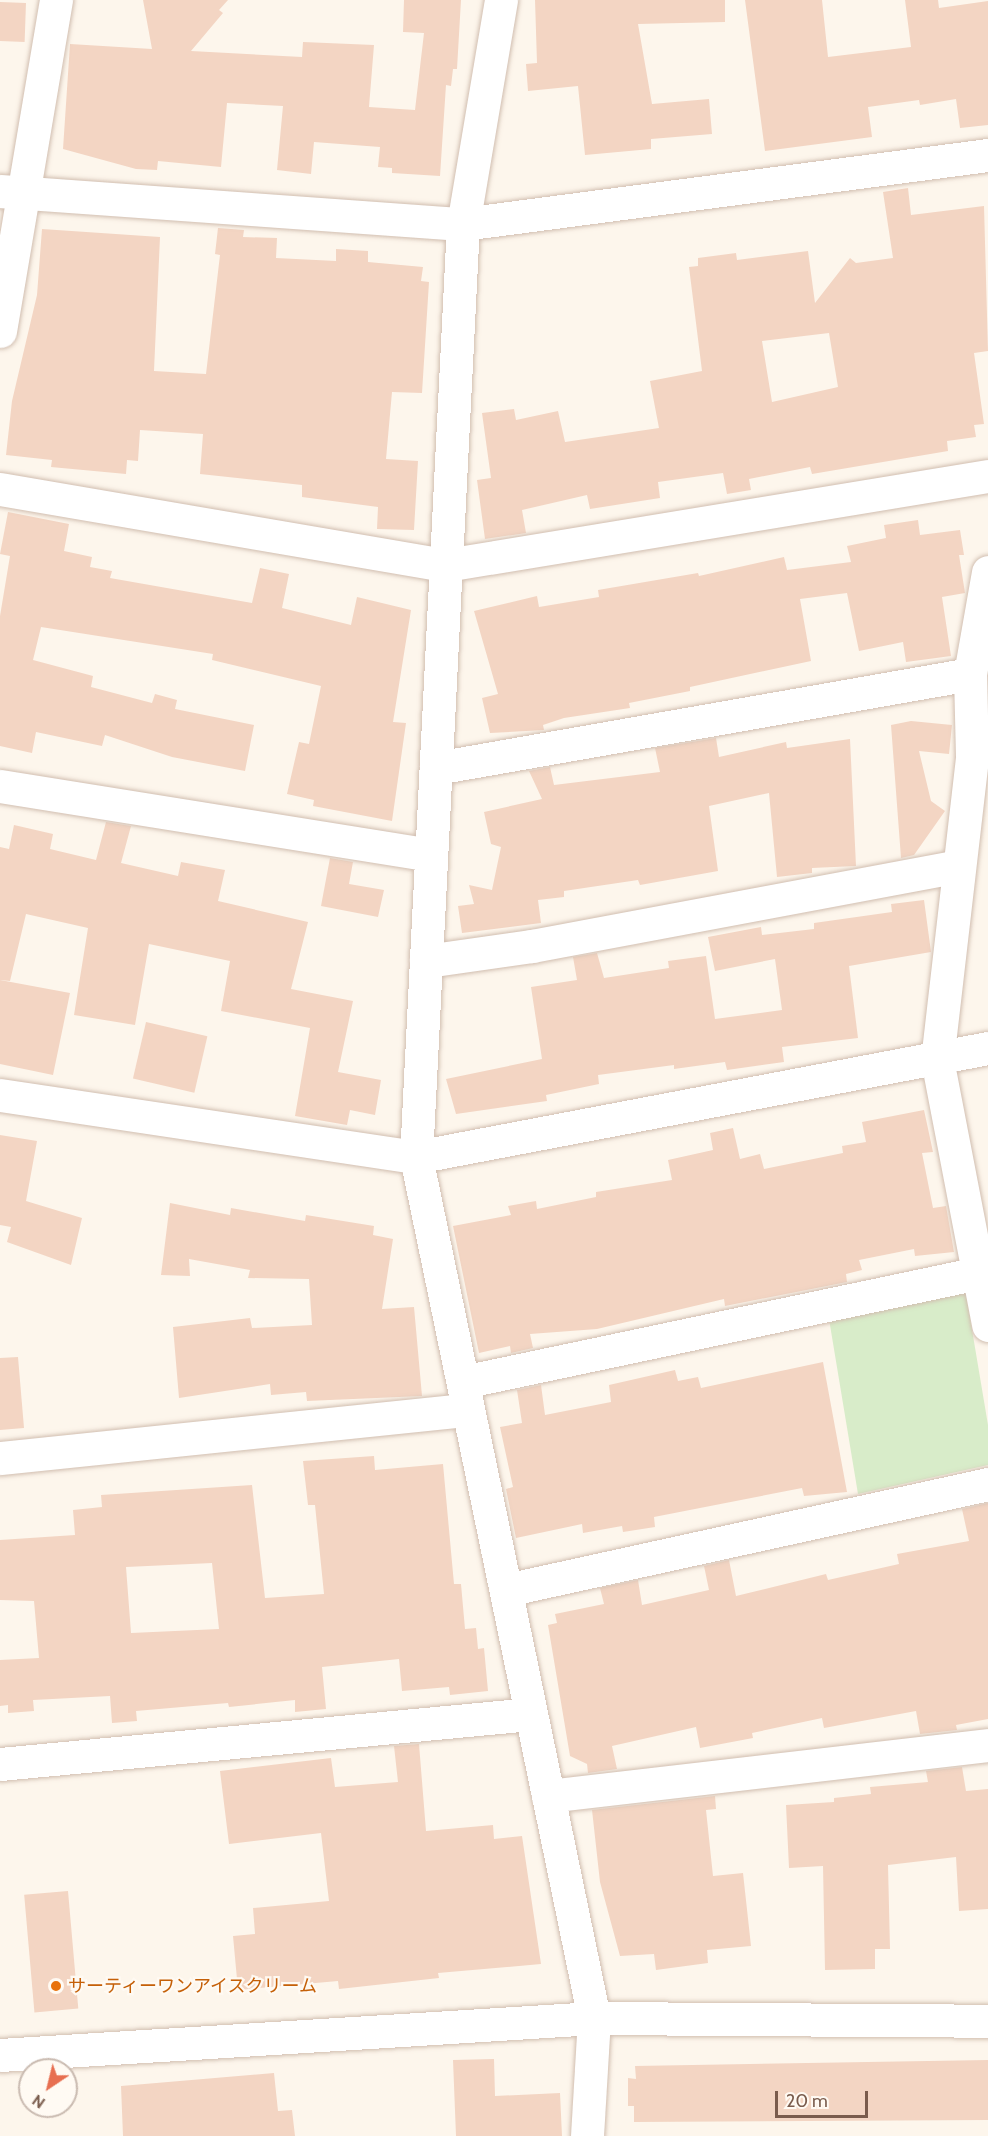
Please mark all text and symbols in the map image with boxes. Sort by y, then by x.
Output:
place label: サーティーワンアイスクリーム [68,1975,320,1997]
marker: サーティーワンアイスクリーム [49,1979,63,1993]
north arrow [18,2058,78,2118]
scale bar [778,2079,871,2117]
text: N [28,2090,49,2113]
text: 20 m [786,2090,828,2112]

